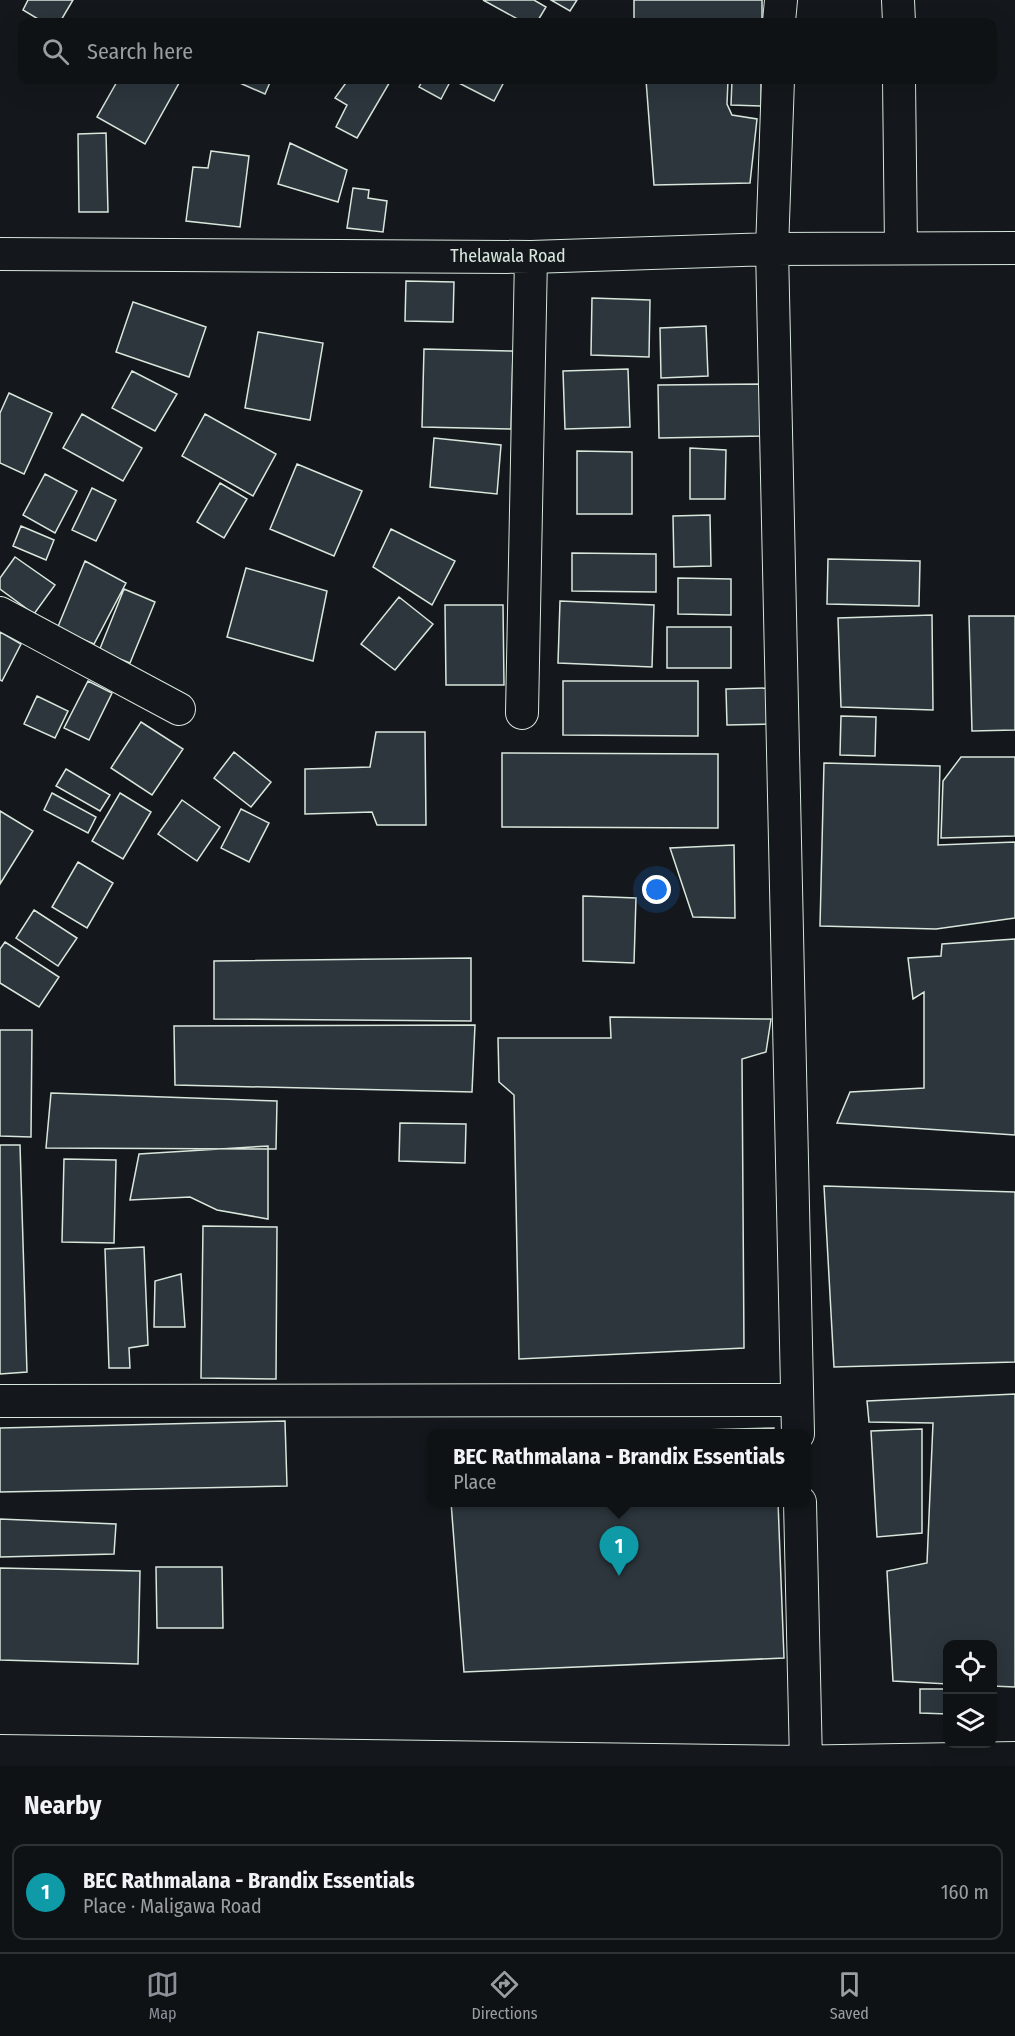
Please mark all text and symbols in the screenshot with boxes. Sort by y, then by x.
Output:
search box [18,18,997,84]
icon: search [39,35,72,68]
text: Search here [87,38,193,65]
street label: Thelawala Road [450,245,566,267]
your location [642,875,671,904]
popup [427,1429,811,1507]
text: BEC Rathmalana - Brandix Essentials [453,1443,785,1470]
text: Place [453,1470,496,1494]
pin: 1 [600,1526,638,1576]
map controls [943,1640,997,1748]
button: locate [943,1640,997,1694]
button: layers [943,1694,997,1748]
text: Nearby [24,1790,101,1821]
text: BEC Rathmalana - Brandix Essentials [83,1867,415,1894]
text: 1 [41,1880,50,1904]
text: 160 m [941,1880,989,1904]
text: Place · Maligawa Road [83,1894,262,1918]
tab: Map [146,1968,179,2023]
tab: Directions [471,1968,538,2023]
tab: Saved [830,1968,869,2023]

